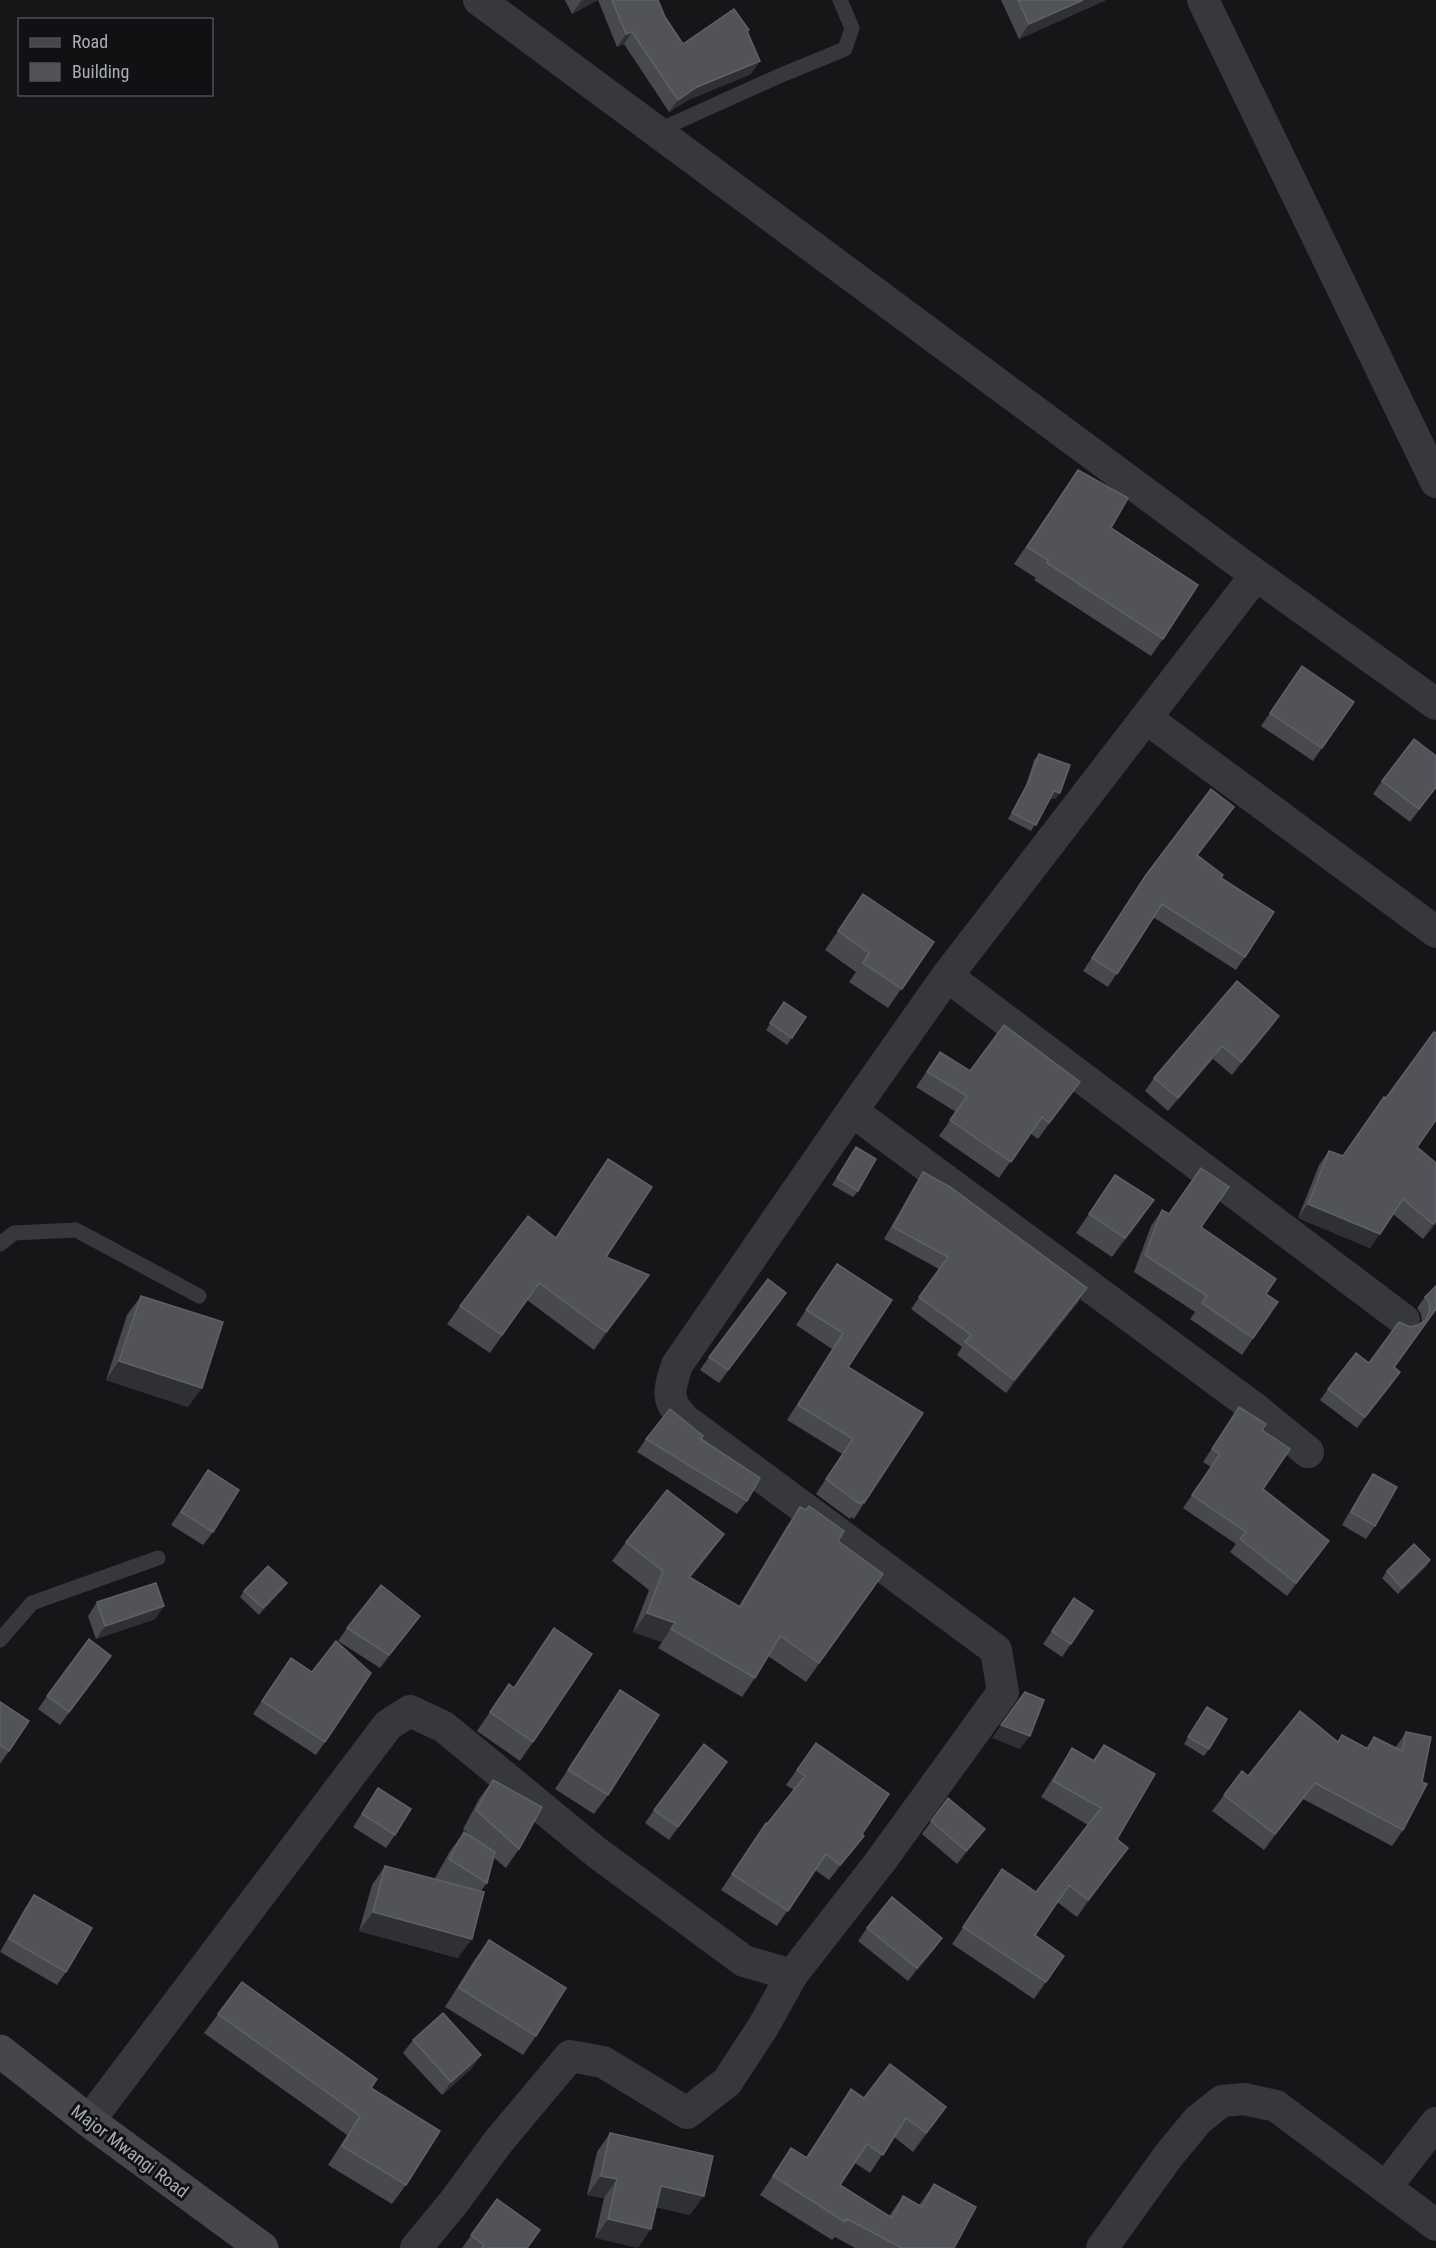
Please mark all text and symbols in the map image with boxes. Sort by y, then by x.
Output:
legend [18,18,213,96]
text: Road [72,31,108,52]
text: Building [72,61,129,82]
street label: Major Mwangi Road [67,2100,193,2202]

